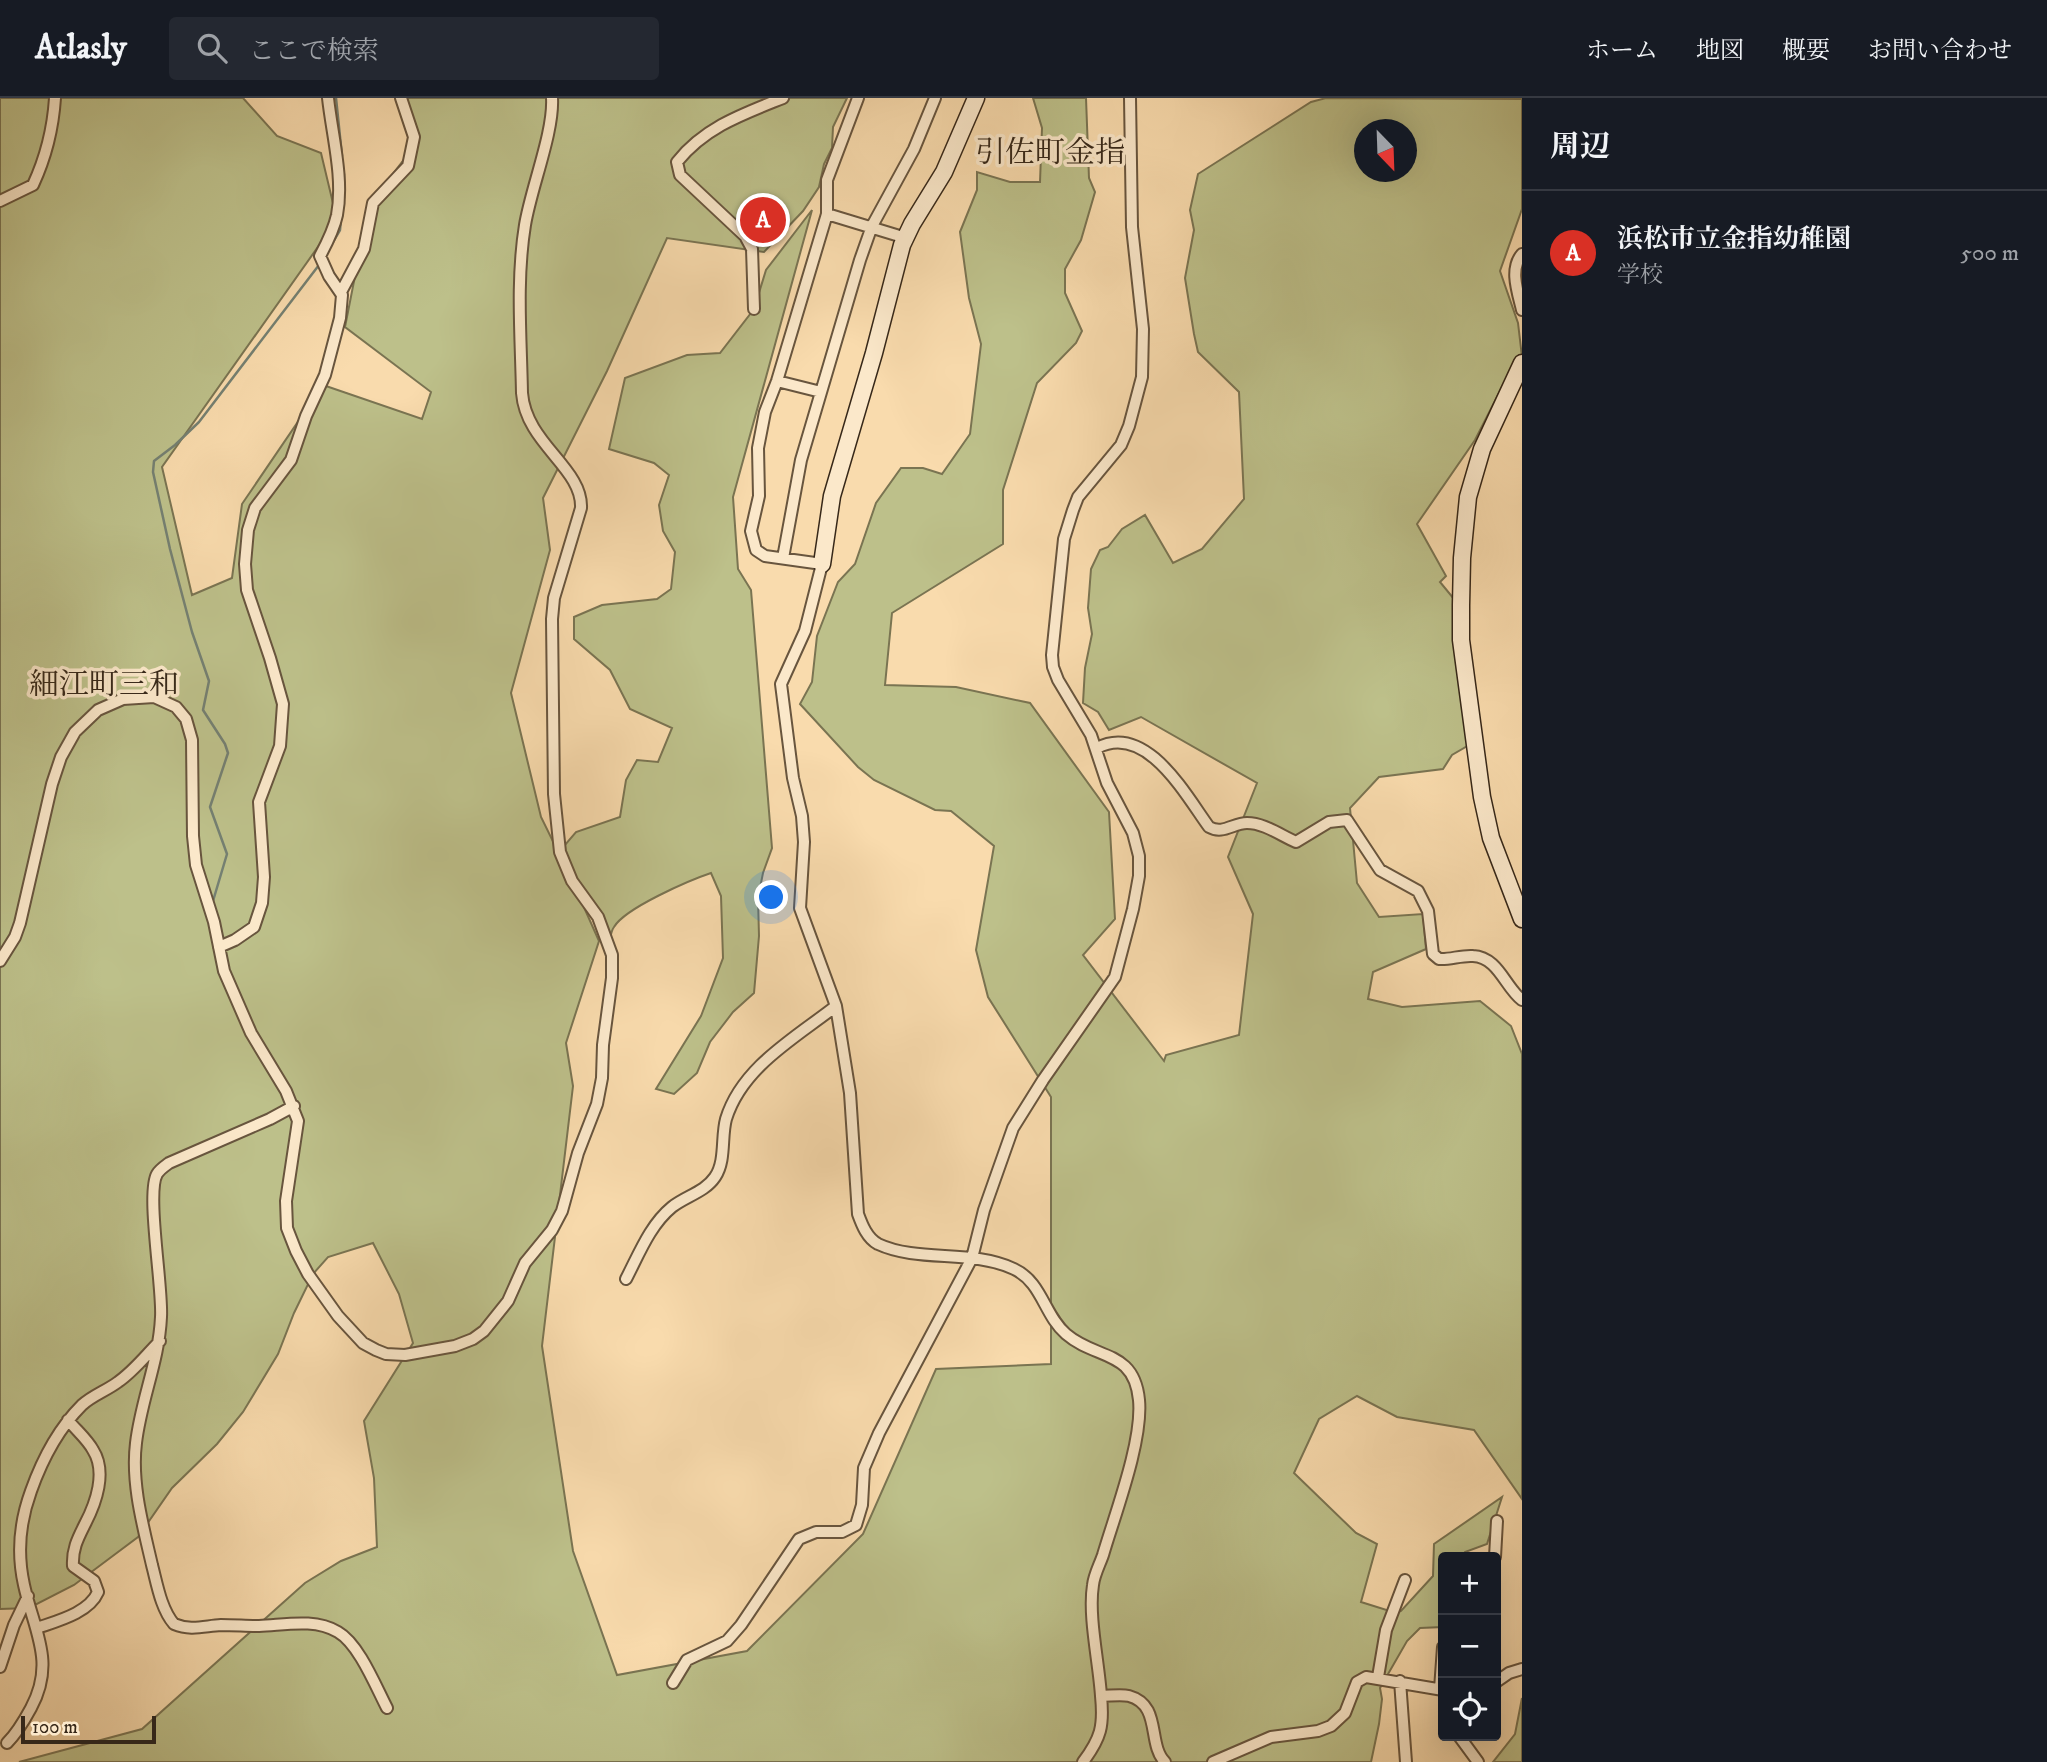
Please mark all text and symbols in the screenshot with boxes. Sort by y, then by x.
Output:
search box [169,17,659,80]
text: Atlasly [35,28,127,69]
icon: search [193,29,231,67]
text: ここで検索 [249,35,379,68]
text: ホーム [1586,36,1658,66]
text: 地図 [1696,36,1744,66]
text: 概要 [1782,36,1830,66]
text: お問い合わせ [1868,36,2012,66]
north arrow [1354,119,1417,182]
text: 周辺 [1550,129,1610,166]
district label: 引佐町金指 [975,135,1125,172]
pin: A [740,194,786,246]
text: 浜松市立金指幼稚園 [1617,223,1851,256]
text: A [1566,239,1580,268]
text: 500 m [1961,239,2019,268]
text: 学校 [1617,261,1663,290]
district label: 細江町三和 [29,667,179,704]
your location [754,880,788,914]
map controls [1438,1552,1501,1741]
button: + [1438,1552,1501,1615]
button: − [1438,1615,1501,1678]
button: locate [1438,1678,1501,1741]
scale bar [21,1713,156,1745]
text: 100 m [32,1716,78,1739]

